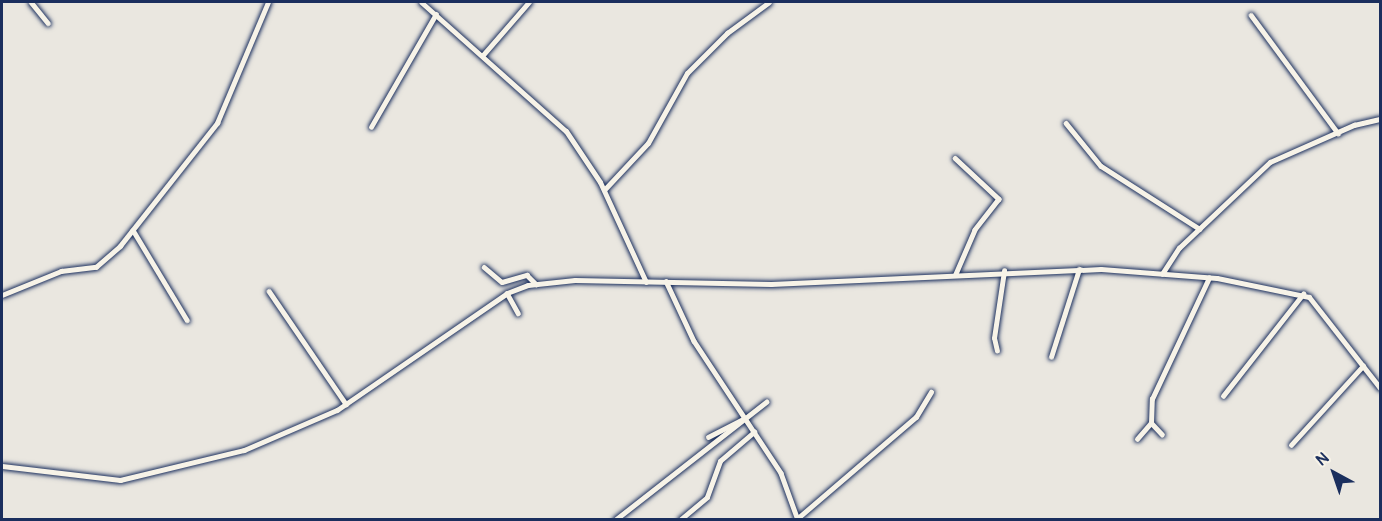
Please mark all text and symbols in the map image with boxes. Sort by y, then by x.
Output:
north arrow [1304,443,1364,503]
text: N [1312,448,1333,470]

